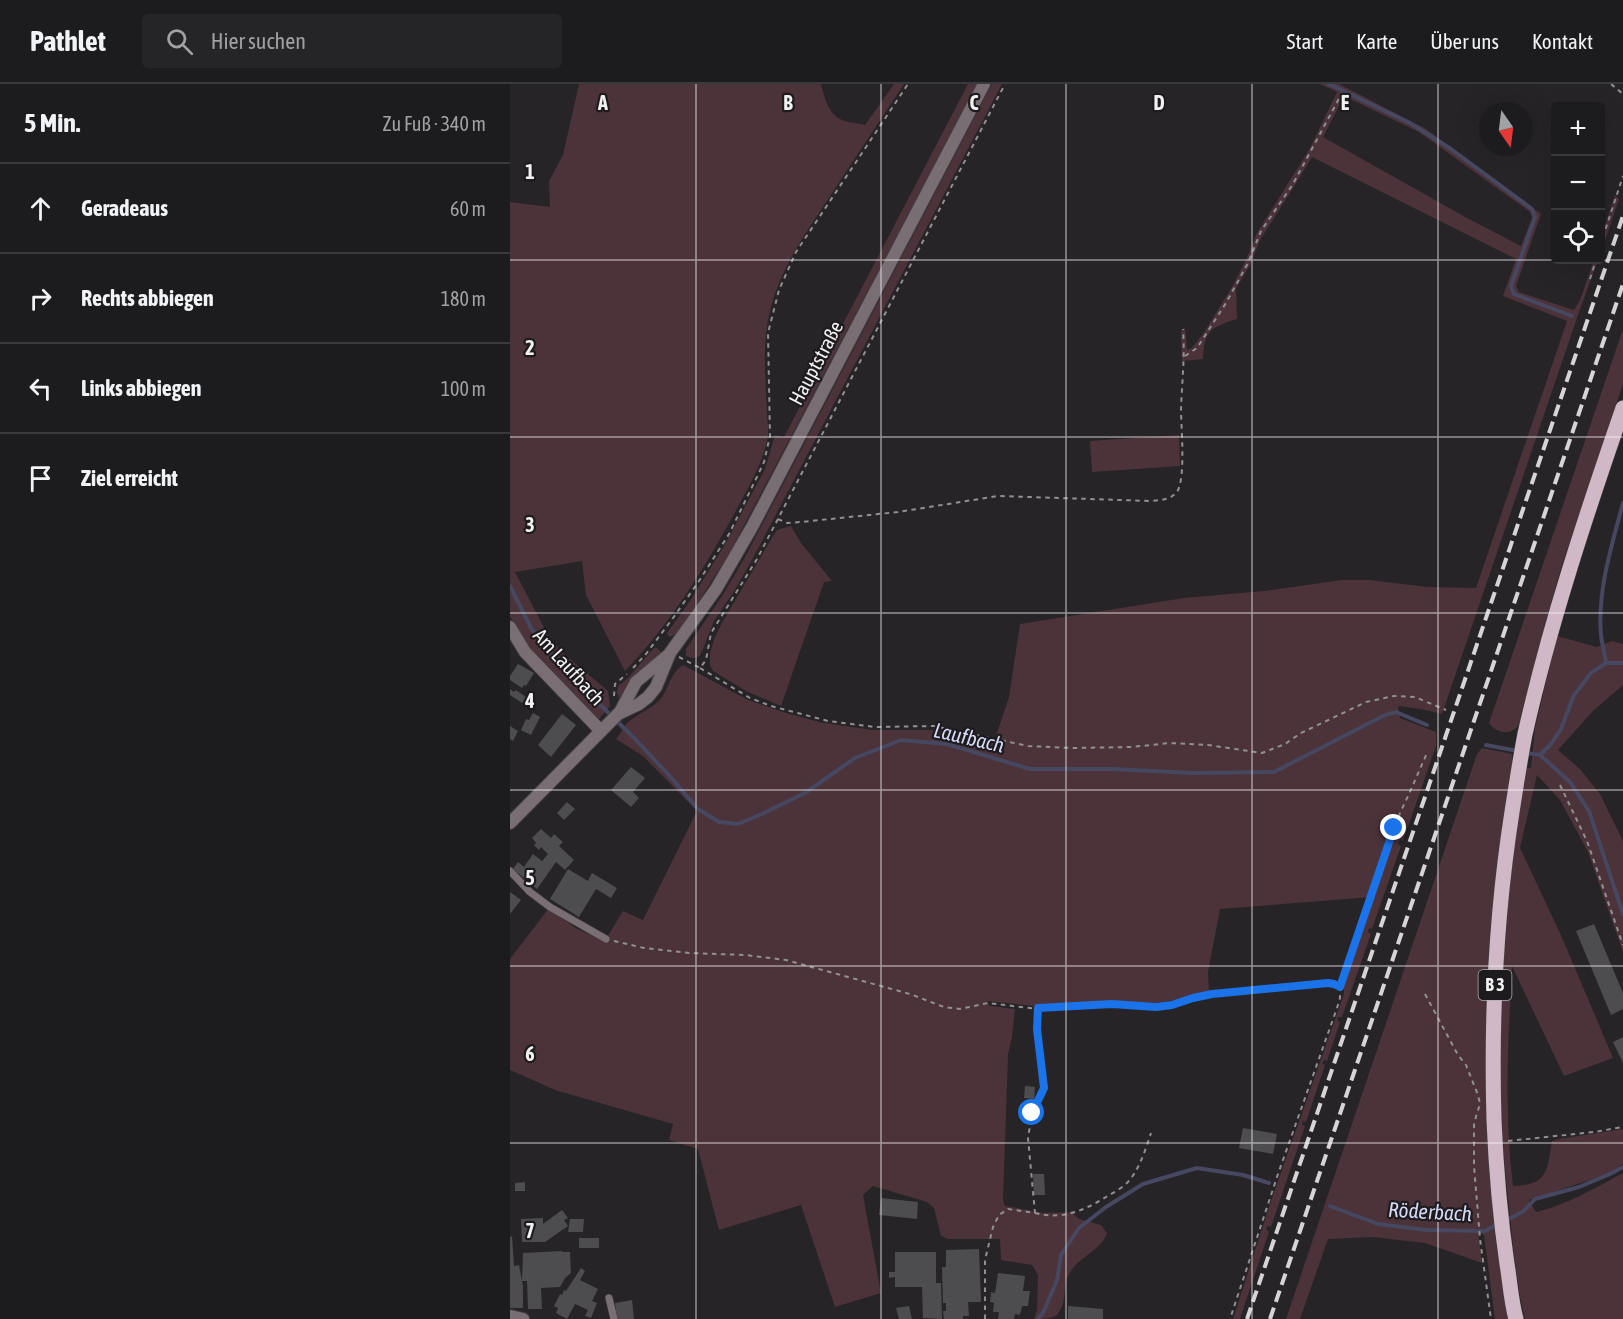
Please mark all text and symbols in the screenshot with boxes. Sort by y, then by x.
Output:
search box [142,14,562,68]
text: Pathlet [30,25,106,57]
icon: search [163,25,196,58]
text: Hier suchen [211,28,306,54]
text: Start [1287,29,1323,53]
text: Karte [1356,29,1397,53]
text: Über uns [1430,29,1499,53]
text: Kontakt [1532,29,1593,53]
text: A [597,91,608,114]
text: B [783,91,793,114]
text: C [970,91,979,114]
text: D [1153,91,1165,114]
text: E [1341,91,1350,114]
north arrow [1479,102,1533,156]
map controls [1551,102,1605,264]
button: + [1551,102,1605,156]
text: 5 Min. [24,108,80,138]
text: Zu Fuß · 340 m [383,112,486,135]
button: − [1551,156,1605,210]
text: 1 [525,160,535,183]
icon: ahead [24,192,57,225]
text: Geradeaus [81,195,168,221]
text: 60 m [450,197,486,220]
button: locate [1551,210,1605,264]
icon: right [24,282,57,315]
text: Rechts abbiegen [81,285,214,311]
text: 180 m [441,287,486,310]
street label: Hauptstraße [784,317,847,409]
text: 2 [525,336,535,359]
icon: left [24,372,57,405]
text: Links abbiegen [81,375,202,401]
text: 100 m [441,377,486,400]
icon: arrive [24,462,57,495]
text: Ziel erreicht [81,465,178,491]
text: 3 [525,513,535,536]
street label: Am Laufbach [529,624,610,710]
text: 4 [524,689,535,712]
water label: Laufbach [932,717,1007,757]
route end [1380,814,1406,840]
text: 5 [525,866,535,889]
road number: B 3 [1478,970,1512,1000]
text: 6 [525,1042,535,1065]
route start [1018,1099,1044,1125]
water label: Röderbach [1388,1197,1472,1225]
text: 7 [525,1219,535,1242]

